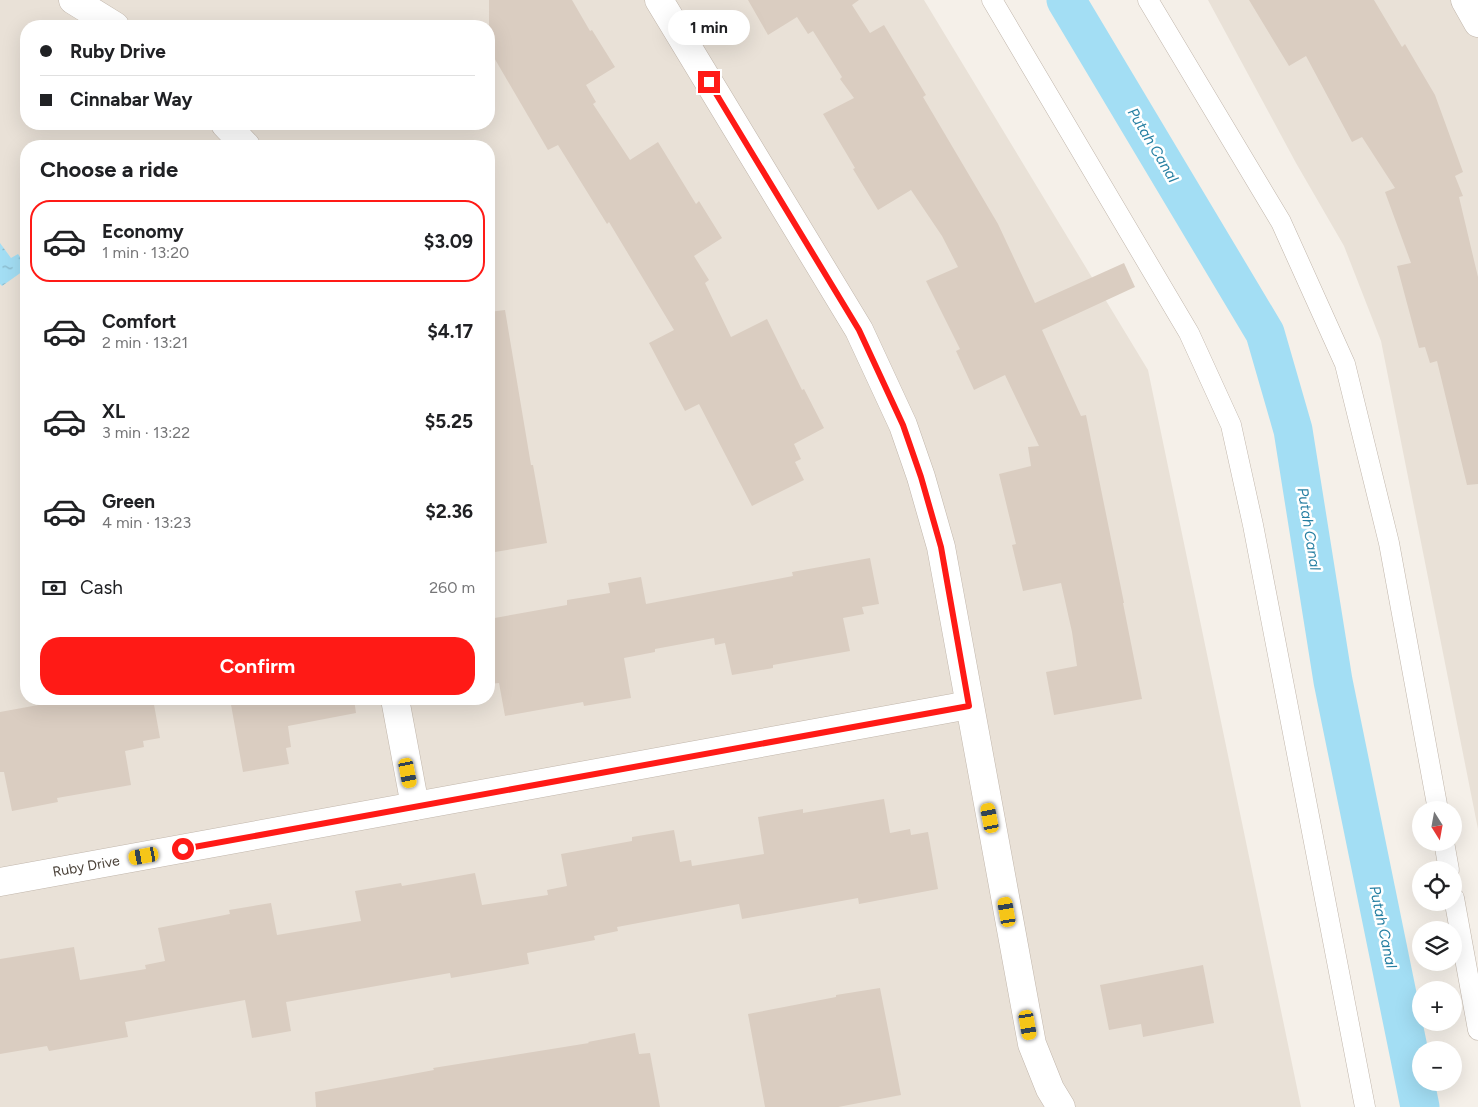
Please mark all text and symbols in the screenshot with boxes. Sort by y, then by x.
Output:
callout: 1 min [668,9,750,44]
text: 1 min [690,18,728,37]
text: Ruby Drive [70,40,166,63]
route end [698,71,720,93]
text: Cinnabar Way [70,88,192,111]
water label: Putah Canal [1124,104,1183,186]
text: Choose a ride [40,156,178,183]
icon: car [42,219,87,264]
text: Economy [102,220,184,243]
text: $3.09 [424,230,473,253]
text: 1 min · 13:20 [102,243,189,262]
icon: car [42,309,87,354]
text: Comfort [102,310,177,333]
text: $4.17 [427,320,473,343]
text: 2 min · 13:21 [102,333,188,352]
icon: car [42,399,87,444]
text: XL [102,400,125,423]
text: $5.25 [425,410,473,433]
text: 3 min · 13:22 [102,423,190,442]
water label: Putah Canal [1294,486,1325,572]
icon: car [42,489,87,534]
text: Green [102,490,155,513]
text: $2.36 [425,500,473,523]
text: 4 min · 13:23 [102,513,191,532]
icon: cash [40,574,68,602]
text: Cash [80,576,123,599]
text: 260 m [429,578,475,597]
button: Confirm [40,637,475,695]
car [397,757,418,789]
north arrow [1412,801,1462,851]
map controls [1412,801,1462,1091]
car [979,802,1000,834]
route start [172,838,194,860]
car [127,846,160,866]
street label: Ruby Drive [51,852,121,881]
button: locate [1412,861,1462,911]
water label: Putah Canal [1365,884,1401,971]
car [997,896,1016,928]
button: layers [1412,921,1462,971]
button: + [1412,981,1462,1031]
car [1018,1009,1037,1041]
button: − [1412,1041,1462,1091]

